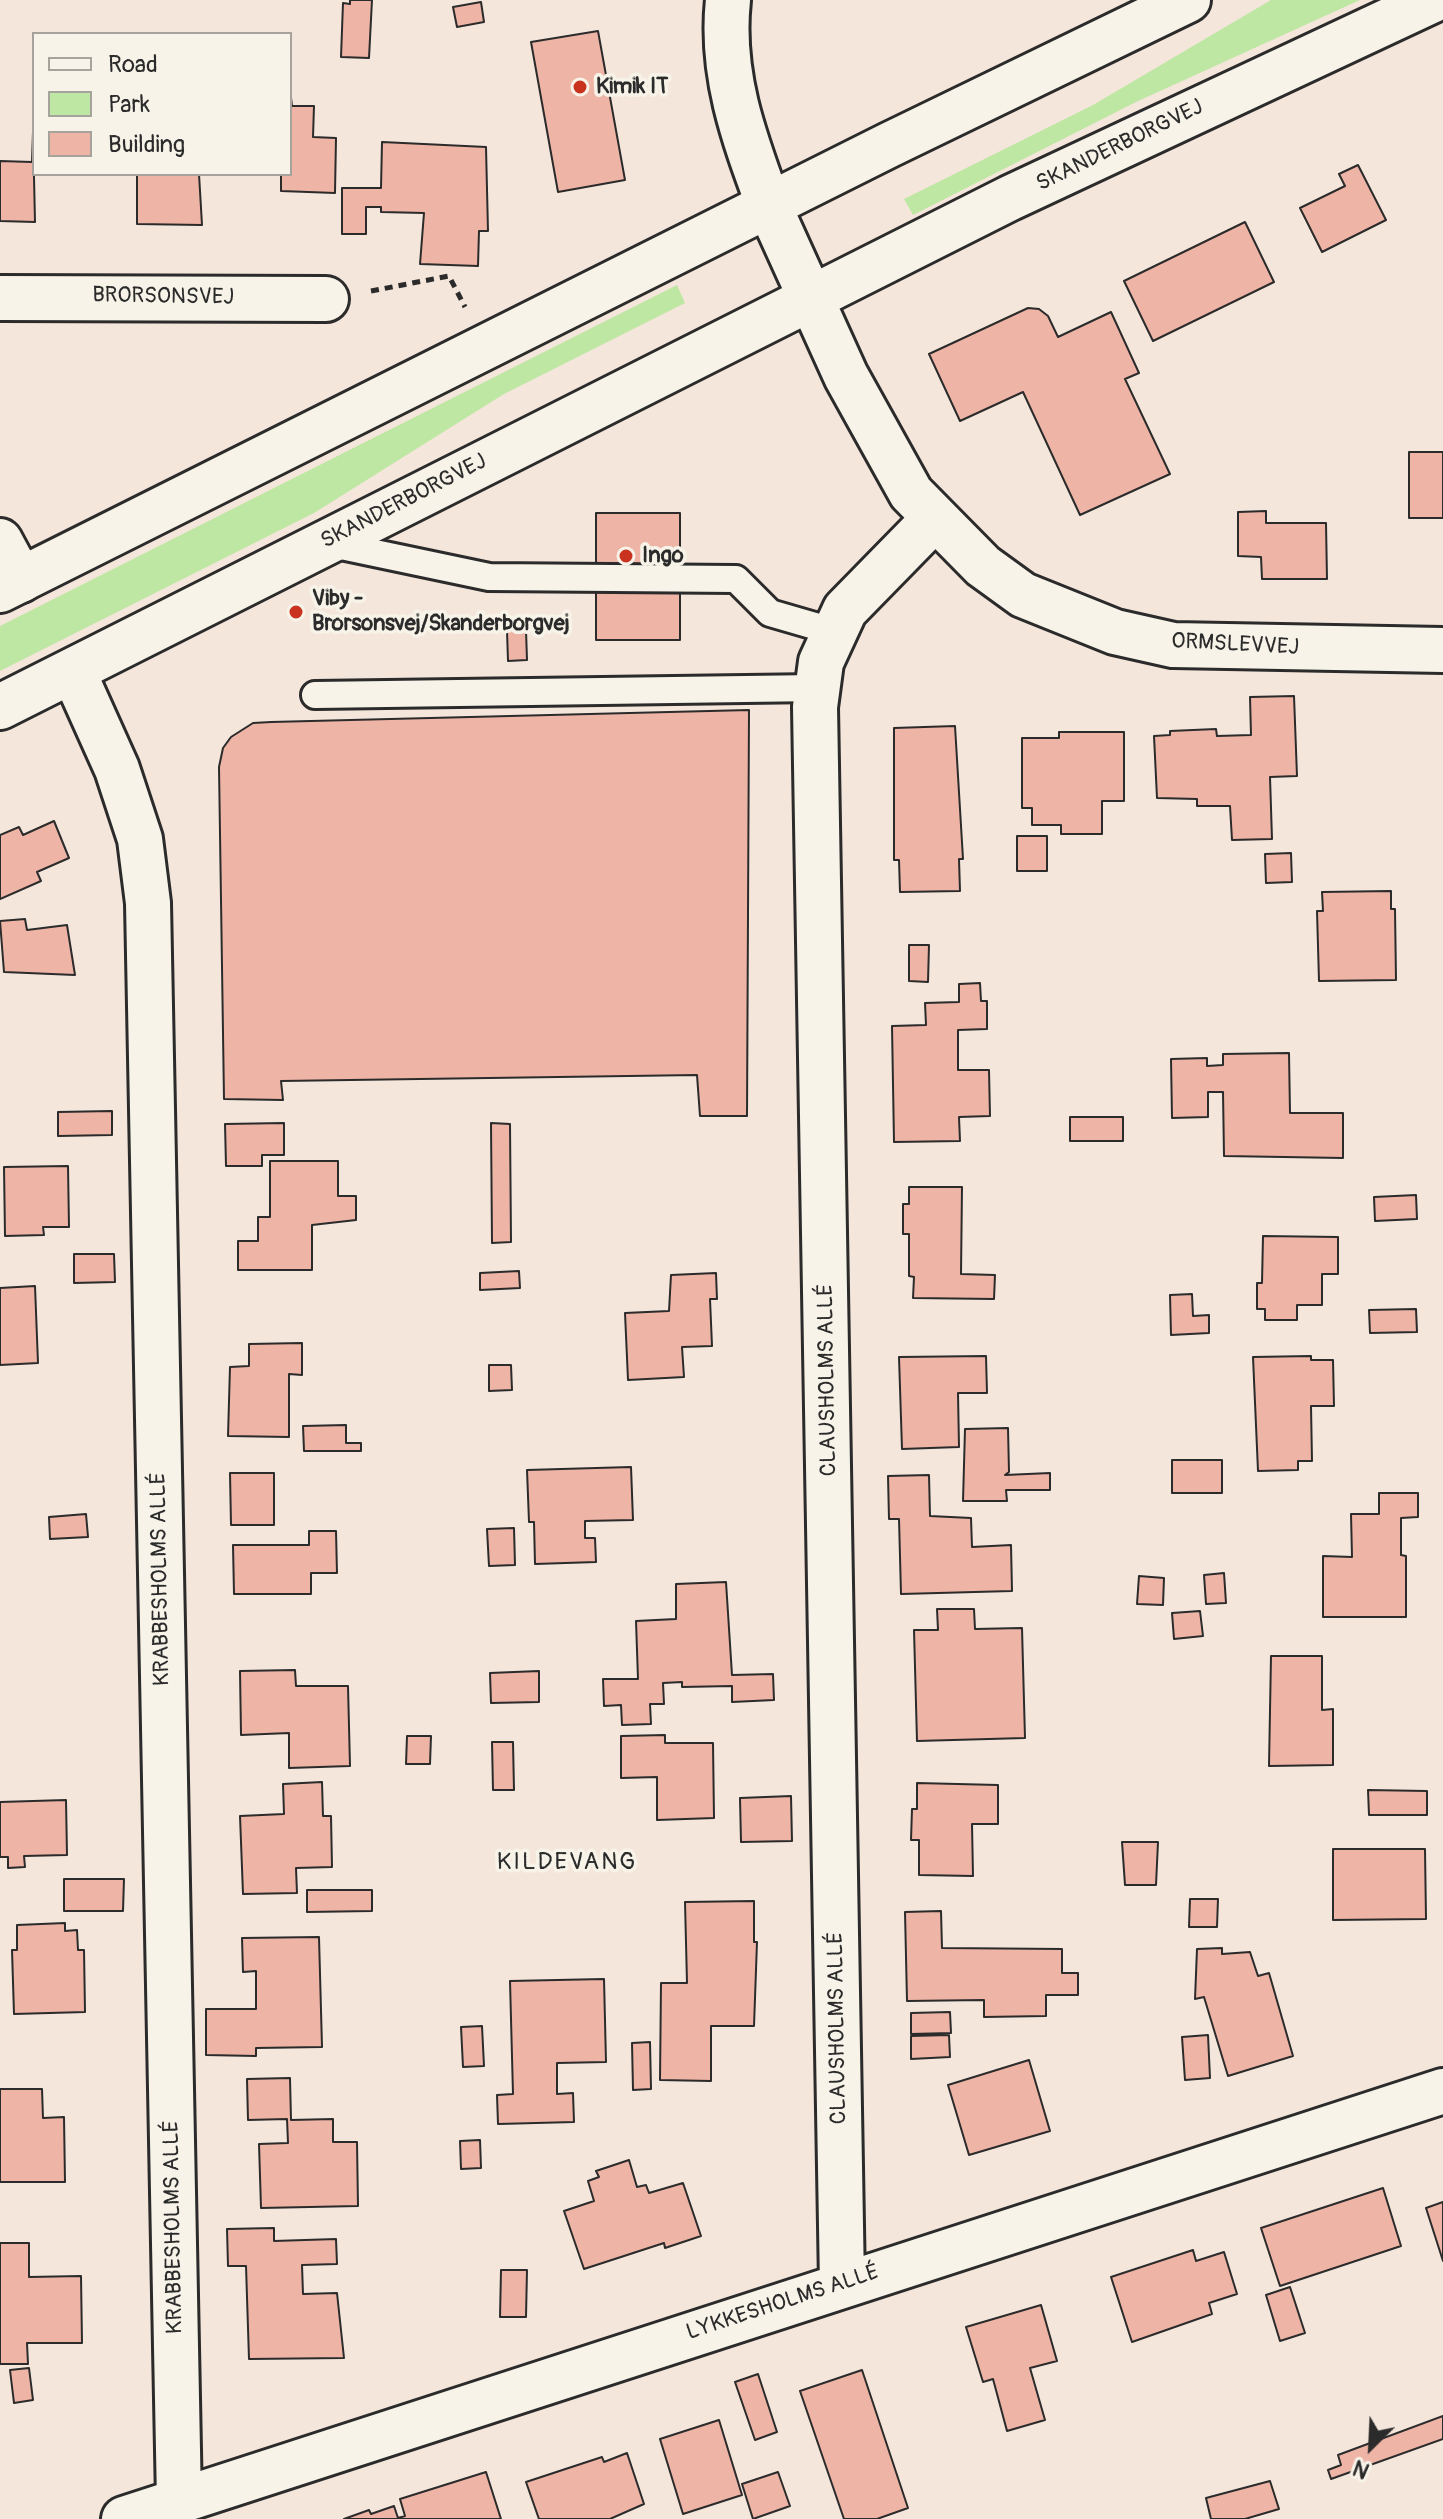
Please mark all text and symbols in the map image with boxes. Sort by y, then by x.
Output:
legend [32,32,292,176]
text: Road [108,50,158,79]
place label: Kimik IT [596,74,668,100]
marker: Kimik IT [571,78,589,96]
text: Park [108,90,150,119]
street label: SKANDERBORGVEJ [1032,94,1208,198]
text: Building [108,130,185,159]
street label: BRORSONSVEJ [92,283,234,311]
street label: SKANDERBORGVEJ [317,449,491,555]
place label: Ingo [642,543,684,569]
marker: Ingo [617,547,635,565]
place label: Viby - Brorsonsvej/Skanderborgvej [312,586,570,638]
marker: Viby - Brorsonsvej/Skanderborgvej [287,603,305,621]
street label: ORMSLEVVEJ [1171,628,1299,662]
street label: CLAUSHOLMS ALLÉ [813,1283,843,1477]
street label: KRABBESHOLMS ALLÉ [146,1472,176,1686]
district label: KILDEVANG [497,1849,637,1877]
street label: CLAUSHOLMS ALLÉ [823,1931,853,2125]
street label: KRABBESHOLMS ALLÉ [159,2120,189,2334]
street label: LYKKESHOLMS ALLÉ [683,2259,883,2347]
north arrow [1331,2407,1411,2487]
text: N [1349,2453,1374,2485]

